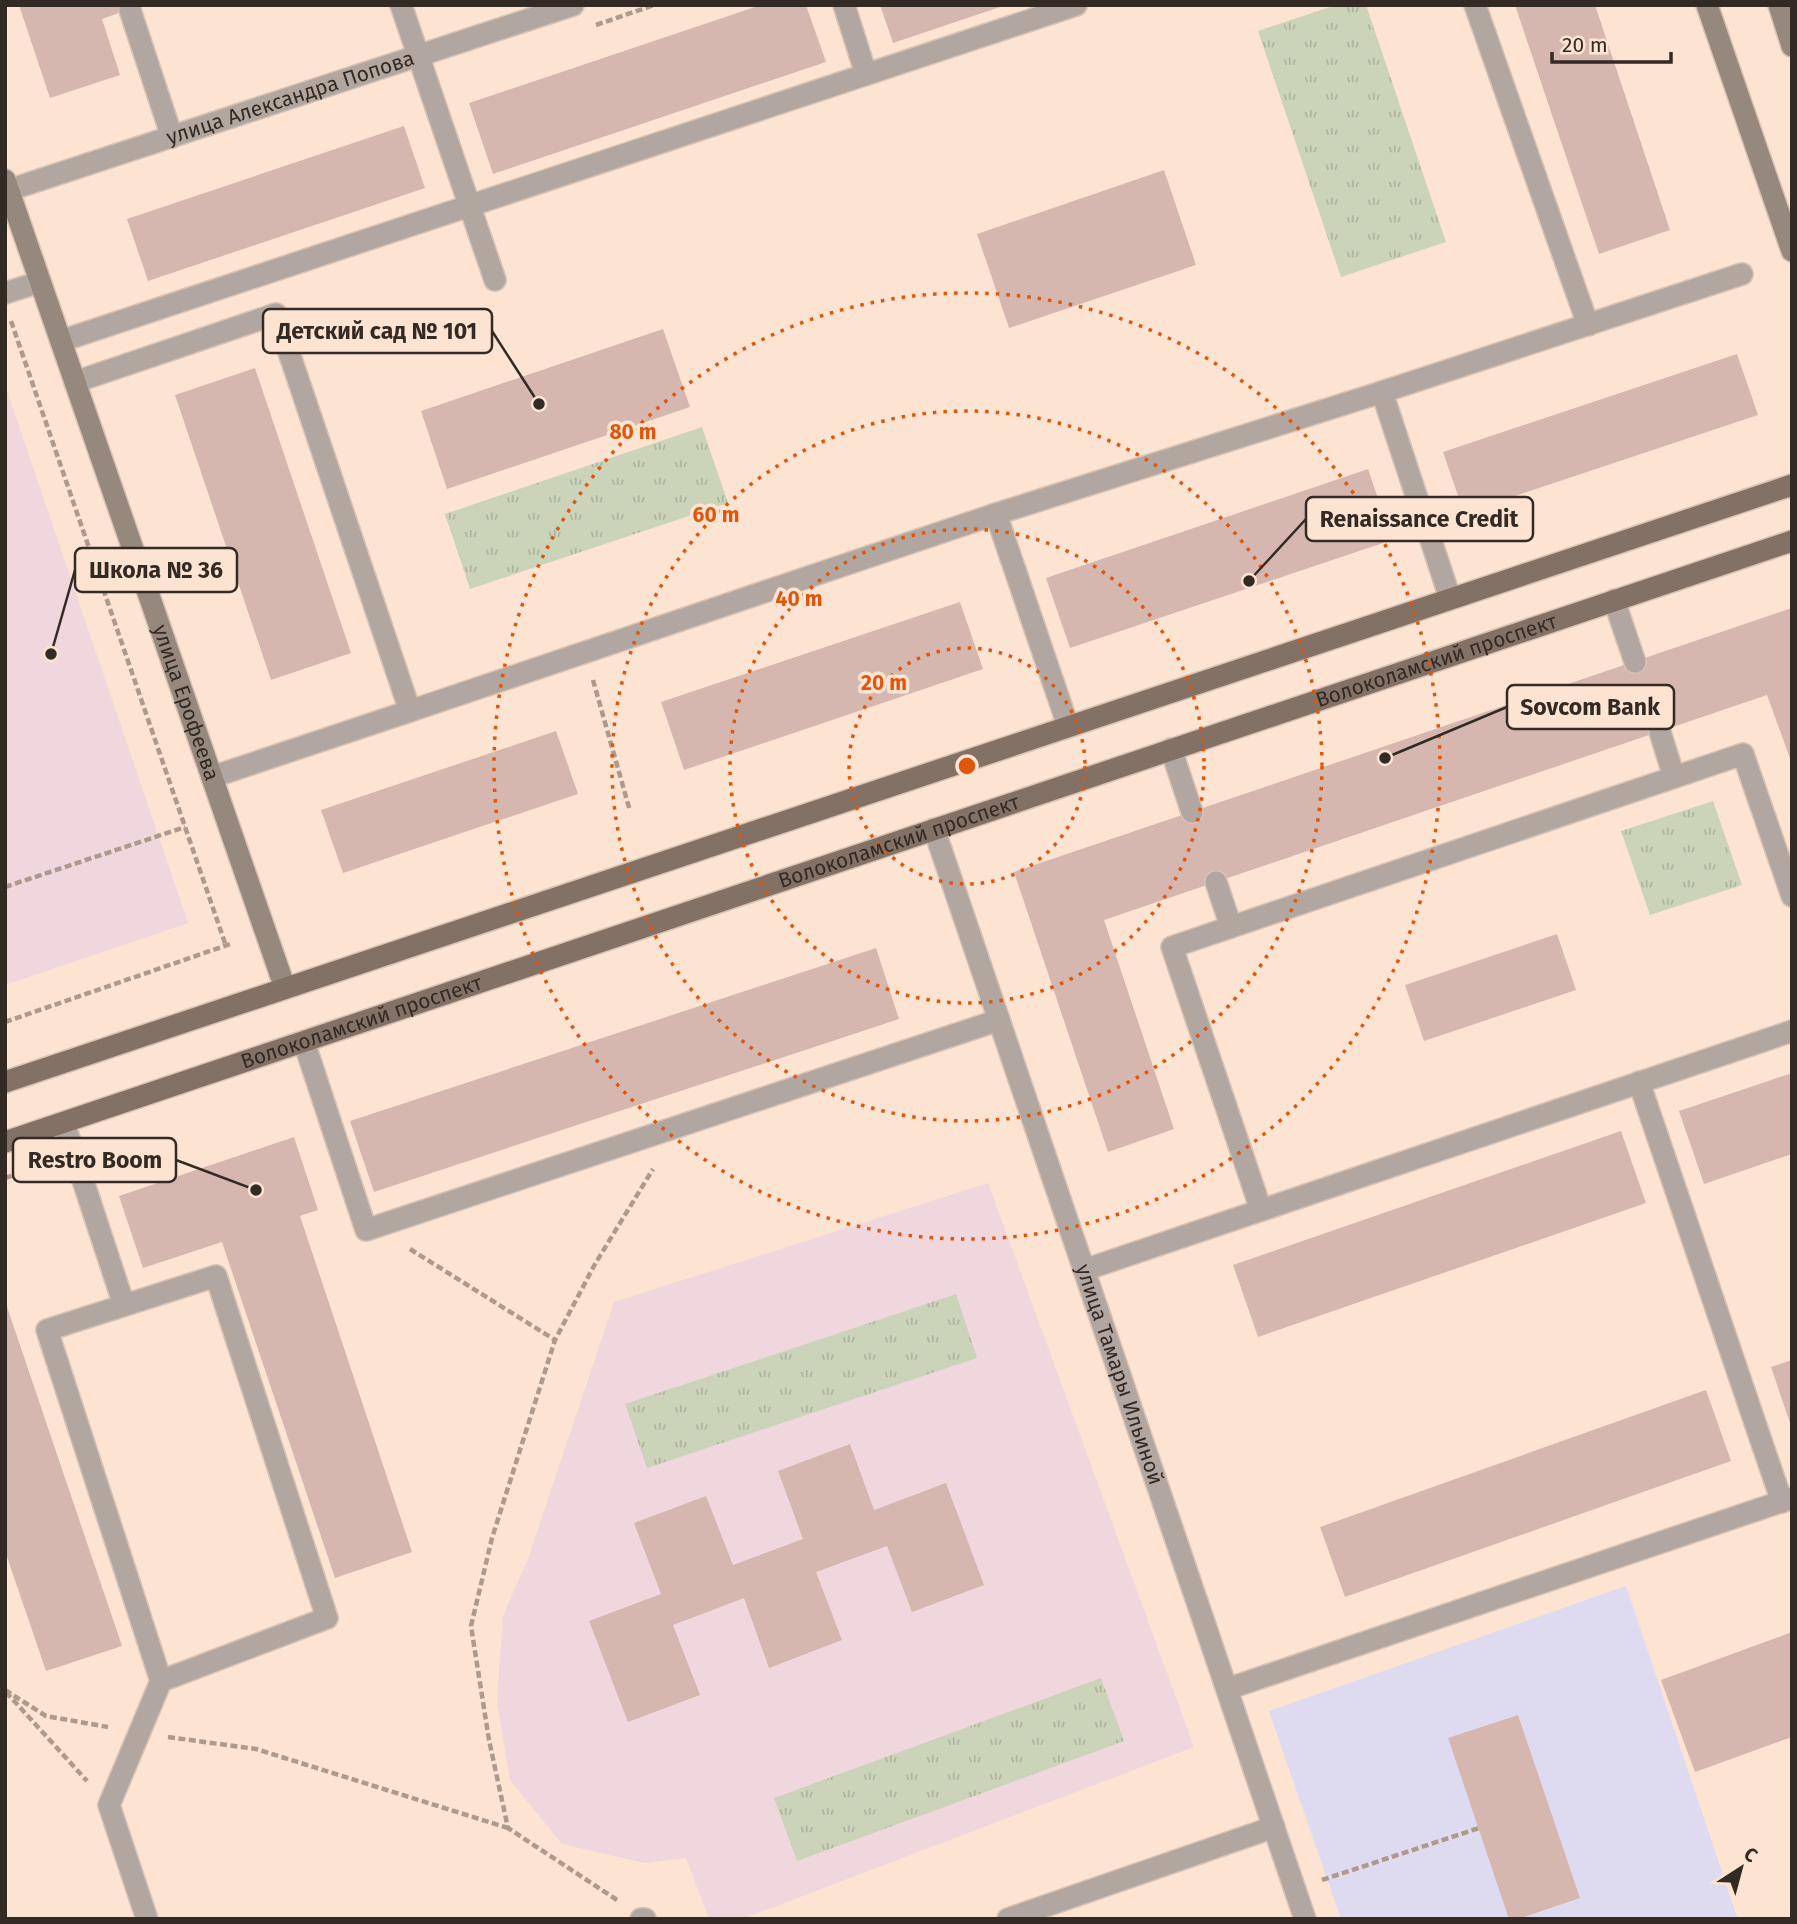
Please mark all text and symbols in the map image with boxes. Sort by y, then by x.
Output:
scale bar [1552,21,1671,65]
text: 20 m [1562,32,1608,58]
street label: улица Александра Попова [163,45,418,151]
callout: Детский сад № 101 [263,309,492,353]
text: Детский сад № 101 [276,317,477,345]
text: 80 m [609,419,657,445]
callout: Renaissance Credit [1306,497,1533,541]
text: 60 m [693,502,739,528]
text: Renaissance Credit [1320,505,1519,533]
callout: Школа № 36 [75,548,237,592]
text: Школа № 36 [89,556,223,584]
text: 40 m [776,586,822,612]
street label: Волоколамский проспект [1312,608,1561,713]
street label: улица Ерофеева [147,621,225,784]
text: 20 m [861,670,907,696]
callout: Sovcom Bank [1507,685,1674,729]
text: Sovcom Bank [1520,693,1660,721]
centre of rings [955,754,979,778]
street label: Волоколамский проспект [775,789,1023,894]
street label: Волоколамский проспект [237,969,486,1075]
callout: Restro Boom [13,1138,176,1182]
text: Restro Boom [28,1146,162,1174]
street label: улица Тамары Ильиной [1070,1260,1169,1488]
north arrow [1706,1833,1776,1903]
text: С [1740,1842,1762,1867]

